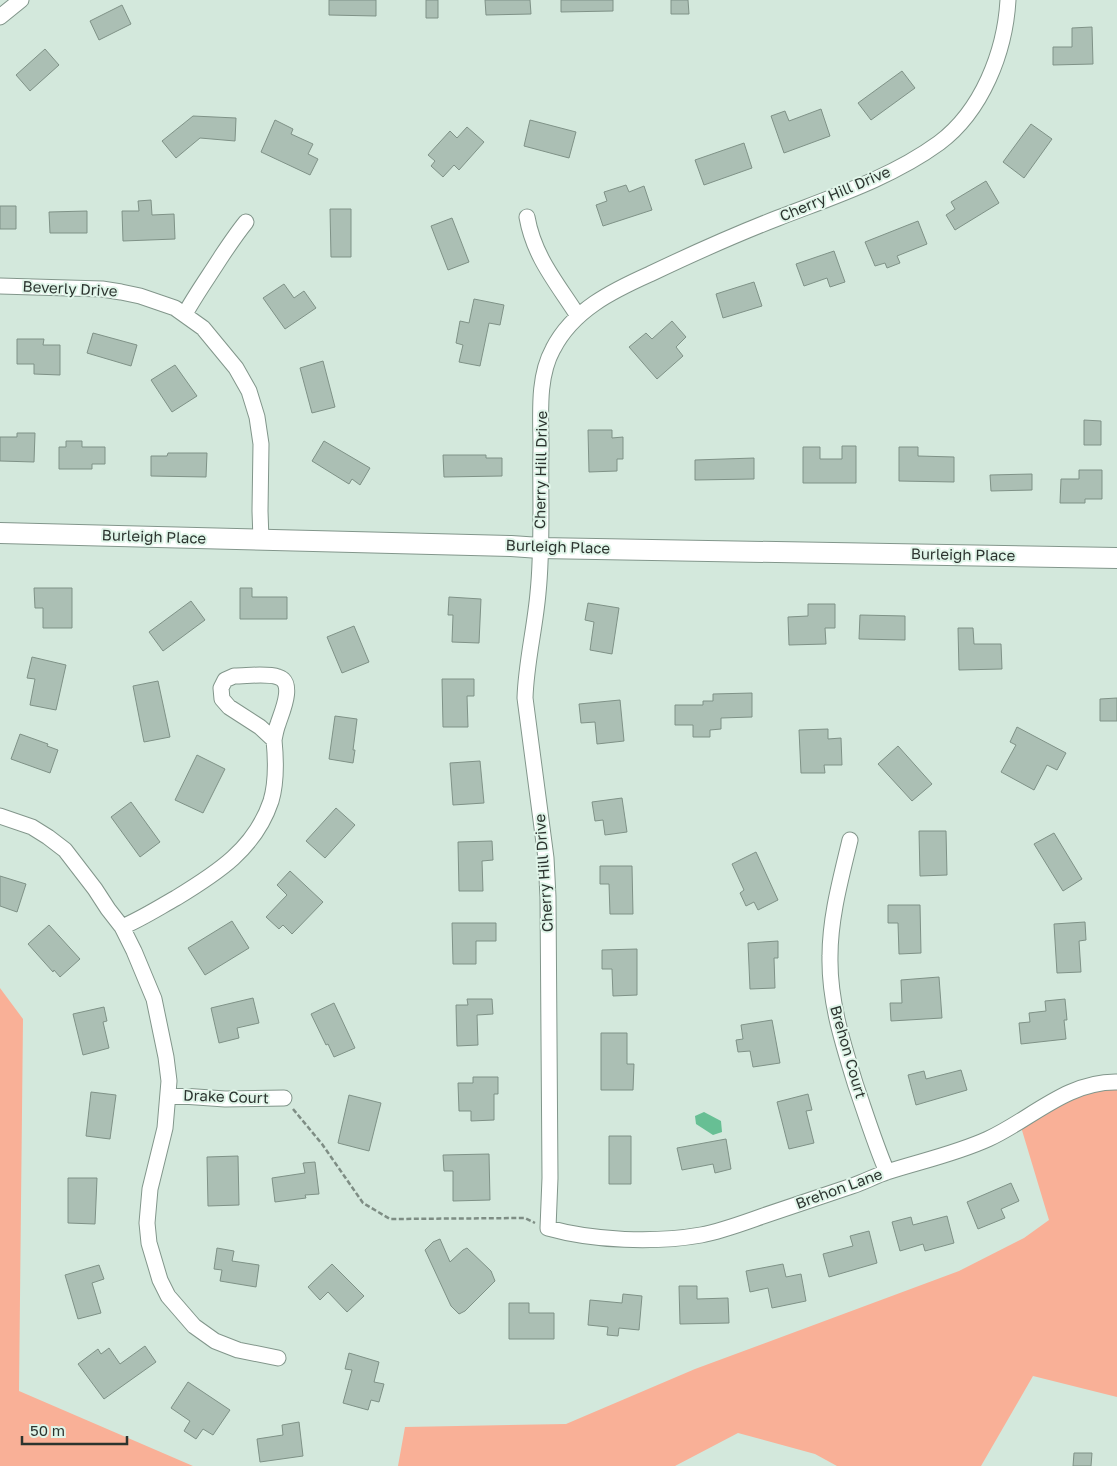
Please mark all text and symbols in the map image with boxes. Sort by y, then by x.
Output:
street label: Cherry Hill Drive [777,162,893,224]
street label: Beverly Drive [22,277,118,299]
street label: Cherry Hill Drive [530,410,550,529]
street label: Burleigh Place [101,525,207,547]
street label: Burleigh Place [505,535,611,557]
street label: Burleigh Place [911,544,1016,564]
street label: Cherry Hill Drive [530,813,556,933]
street label: Brehon Court [827,1003,871,1100]
street label: Drake Court [183,1086,269,1106]
street label: Brehon Lane [793,1164,885,1212]
scale bar [22,1414,128,1446]
text: 50 m [30,1421,65,1439]

